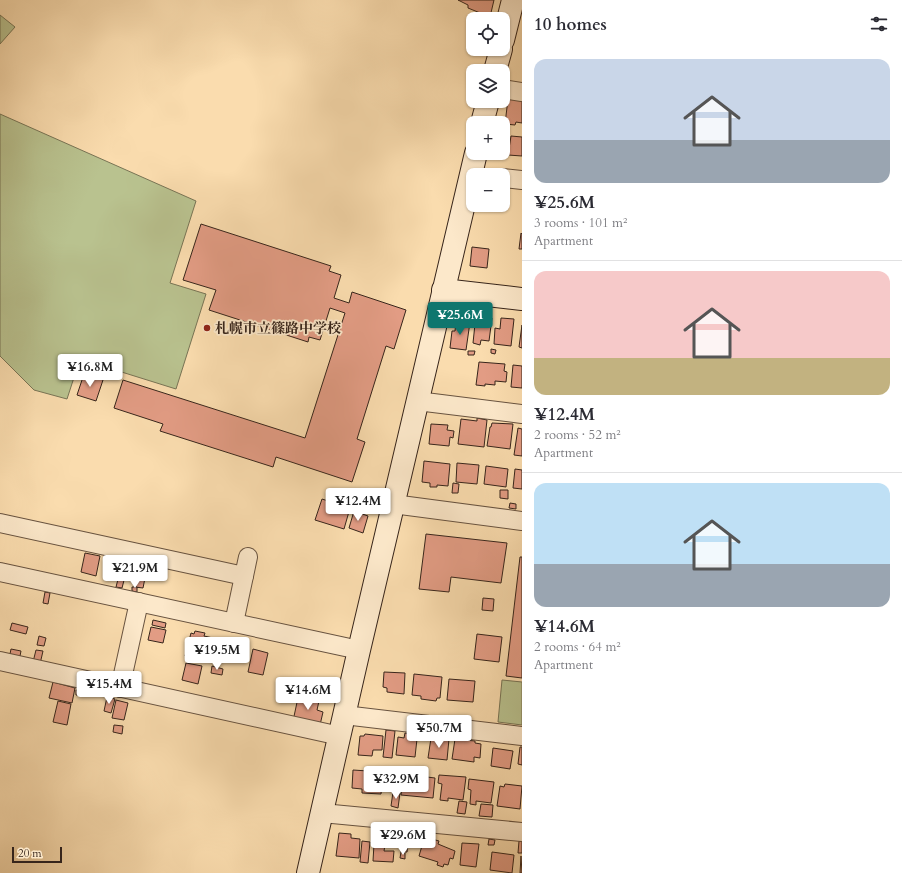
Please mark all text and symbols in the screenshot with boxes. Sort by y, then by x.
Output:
map controls [466,12,510,212]
button: locate [466,12,510,56]
text: 10 homes [534,13,607,36]
icon: filters [868,13,890,35]
button: layers [466,64,510,108]
icon: home [676,85,748,157]
button: + [466,116,510,160]
button: − [466,168,510,212]
text: ¥25.6M [534,191,595,214]
text: 3 rooms · 101 m² [534,214,627,232]
text: Apartment [534,232,593,250]
icon: home [676,297,748,369]
pin: ¥25.6M [427,302,493,336]
text: ¥25.6M [437,306,483,324]
place label: 札幌市立篠路中学校 [215,319,341,338]
marker: 札幌市立篠路中学校 [202,323,212,333]
pin: ¥16.8M [57,354,123,388]
text: ¥16.8M [67,358,113,376]
text: ¥12.4M [534,403,595,426]
text: 2 rooms · 52 m² [534,426,621,444]
text: Apartment [534,444,593,462]
pin: ¥12.4M [325,488,391,522]
text: ¥12.4M [335,492,381,510]
icon: home [676,509,748,581]
pin: ¥21.9M [102,555,168,589]
text: ¥21.9M [112,559,158,577]
text: ¥14.6M [534,615,595,638]
pin: ¥19.5M [184,637,250,671]
text: 2 rooms · 64 m² [534,638,621,656]
text: ¥19.5M [194,641,240,659]
text: Apartment [534,656,593,674]
pin: ¥15.4M [76,671,142,705]
text: ¥15.4M [86,675,132,693]
pin: ¥14.6M [275,677,341,711]
text: ¥14.6M [285,681,331,699]
pin: ¥50.7M [406,715,472,749]
text: ¥50.7M [416,719,462,737]
pin: ¥32.9M [363,766,429,800]
text: ¥32.9M [373,770,419,788]
pin: ¥29.6M [370,822,436,856]
text: ¥29.6M [380,826,426,844]
scale bar [12,845,62,864]
text: 20 m [18,846,42,861]

